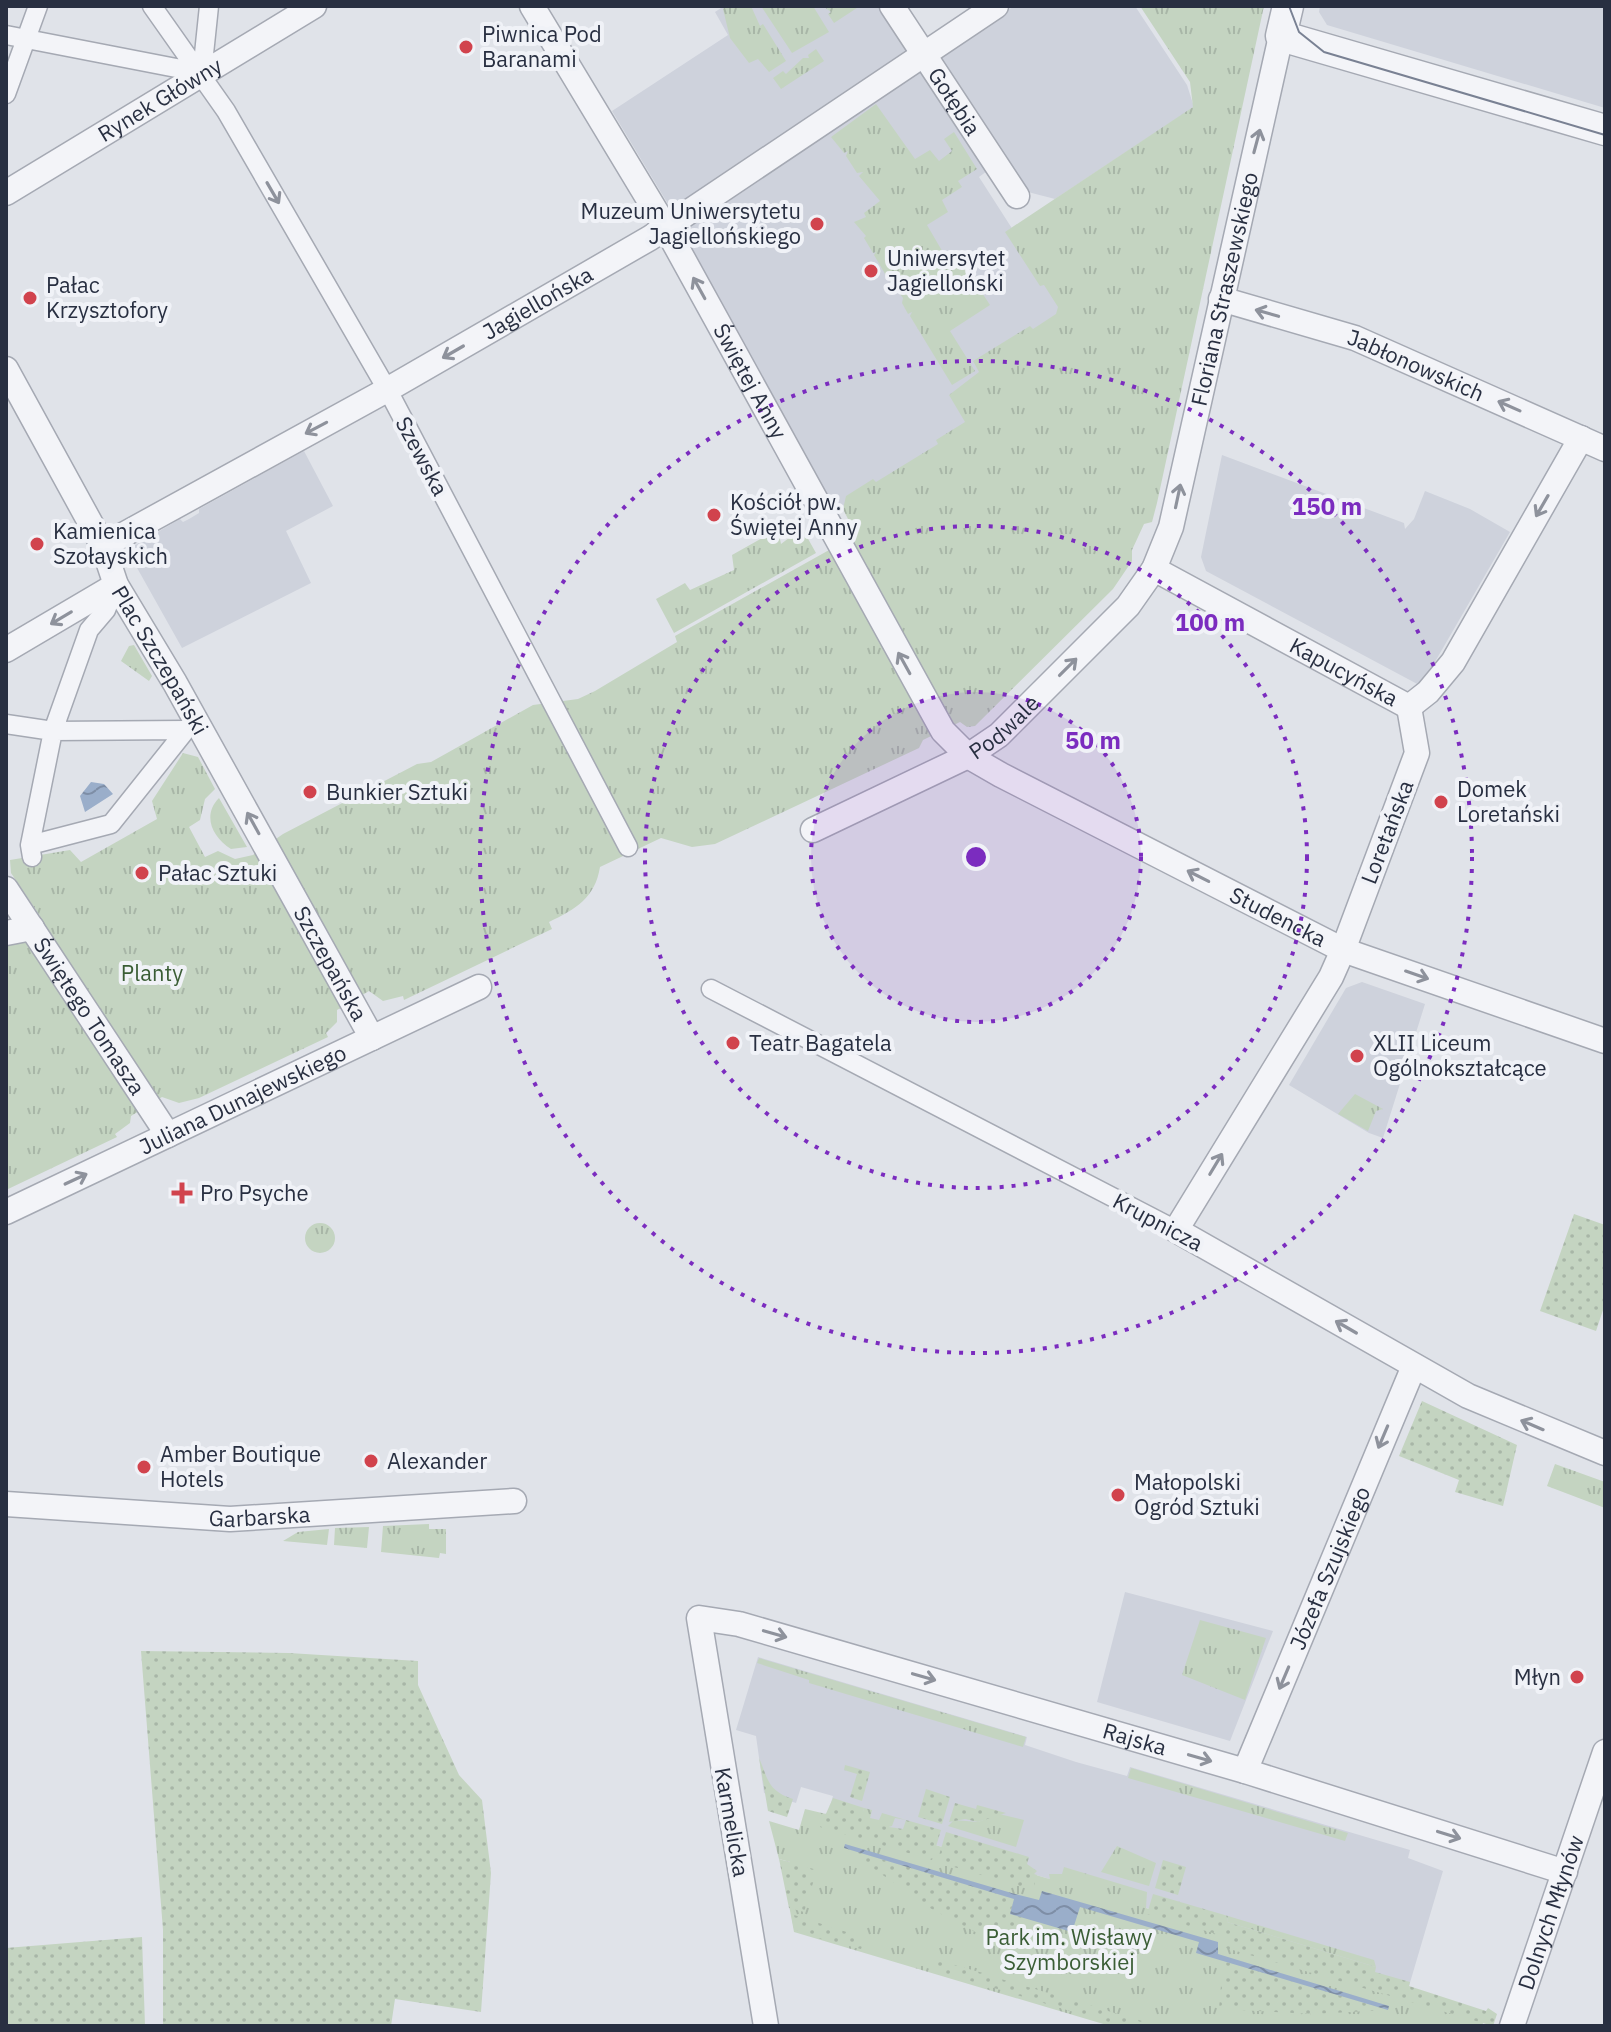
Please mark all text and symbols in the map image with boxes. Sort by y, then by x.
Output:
place label: Piwnica Pod Baranami [482,19,602,73]
marker: Piwnica Pod Baranami [457,38,475,56]
street label: Rynek Główny [92,50,227,148]
street label: Gołębia [922,61,988,141]
one-way arrow [1250,129,1265,155]
street label: Floriana Straszewskiego [1184,169,1264,409]
one-way arrow [265,181,281,204]
place label: Muzeum Uniwersytetu Jagiellońskiego [581,196,801,250]
marker: Muzeum Uniwersytetu Jagiellońskiego [808,215,826,233]
place label: Uniwersytet Jagielloński [887,243,1006,297]
street label: Jagiellońska [477,259,598,346]
marker: Uniwersytet Jagielloński [862,262,880,280]
place label: Pałac Krzysztofory [46,270,168,324]
one-way arrow [690,276,706,300]
marker: Pałac Krzysztofory [21,289,39,307]
one-way arrow [1255,305,1281,320]
street label: Świętej Anny [707,318,794,444]
street label: Jabłonowskich [1344,322,1489,408]
one-way arrow [442,344,465,360]
one-way arrow [1498,398,1522,413]
street label: Szewska [390,411,455,501]
one-way arrow [305,421,328,437]
one-way arrow [1172,484,1187,509]
place label: Kościół pw. Świętej Anny [730,487,858,541]
text: 150 m [1292,490,1362,522]
one-way arrow [1534,493,1549,517]
marker: Kościół pw. Świętej Anny [705,506,723,524]
place label: Kamienica Szołayskich [53,516,168,570]
marker: Kamienica Szołayskich [28,535,46,553]
street label: Plac Szczepański [106,580,216,739]
text: 100 m [1175,606,1245,638]
one-way arrow [50,610,73,626]
street label: Kapucyńska [1285,630,1404,713]
one-way arrow [896,651,912,675]
one-way arrow [1058,657,1077,677]
street label: Podwale [963,688,1045,765]
text: 50 m [1065,724,1121,756]
place label: Domek Loretański [1457,774,1560,828]
street label: Loretańska [1353,775,1420,888]
place label: Bunkier Sztuki [326,777,468,806]
marker: Bunkier Sztuki [301,783,319,801]
marker: Domek Loretański [1432,793,1450,811]
one-way arrow [244,812,260,835]
centre of rings [962,843,990,871]
place label: Pałac Sztuki [158,858,277,887]
marker: Pałac Sztuki [133,864,151,882]
one-way arrow [1187,868,1211,884]
street label: Studencka [1225,879,1332,953]
street label: Szczepańska [288,901,375,1026]
street label: Świętego Tomasza [28,931,153,1100]
park label: Planty [121,958,183,987]
one-way arrow [1404,969,1429,984]
place label: Teatr Bagatela [749,1028,892,1057]
place label: XLII Liceum Ogólnokształcące [1373,1028,1547,1082]
marker: Teatr Bagatela [724,1034,742,1052]
street label: Juliana Dunajewskiego [134,1037,351,1161]
marker: XLII Liceum Ogólnokształcące [1348,1047,1366,1065]
one-way arrow [1209,1153,1225,1176]
one-way arrow [64,1171,88,1186]
place label: Pro Psyche [200,1178,309,1207]
marker: Pro Psyche [171,1182,193,1204]
street label: Krupnicza [1108,1186,1209,1258]
one-way arrow [1335,1319,1358,1335]
one-way arrow [1521,1416,1545,1431]
one-way arrow [1375,1424,1390,1449]
place label: Amber Boutique Hotels [160,1439,321,1493]
place label: Alexander [387,1446,487,1475]
marker: Alexander [362,1452,380,1470]
marker: Amber Boutique Hotels [135,1458,153,1476]
place label: Małopolski Ogród Sztuki [1134,1467,1260,1521]
street label: Józefa Szujskiego [1282,1482,1376,1654]
marker: Małopolski Ogród Sztuki [1109,1486,1127,1504]
street label: Garbarska [208,1499,311,1533]
one-way arrow [761,1627,787,1642]
place label: Młyn [1514,1662,1561,1691]
one-way arrow [1276,1665,1291,1690]
marker: Młyn [1568,1668,1586,1686]
one-way arrow [911,1671,936,1685]
street label: Rajska [1100,1715,1170,1762]
one-way arrow [1187,1751,1213,1766]
street label: Karmelicka [709,1765,756,1879]
one-way arrow [1435,1828,1461,1843]
street label: Dolnych Młynów [1510,1831,1590,1993]
park label: Park im. Wisławy Szymborskiej [985,1922,1153,1976]

